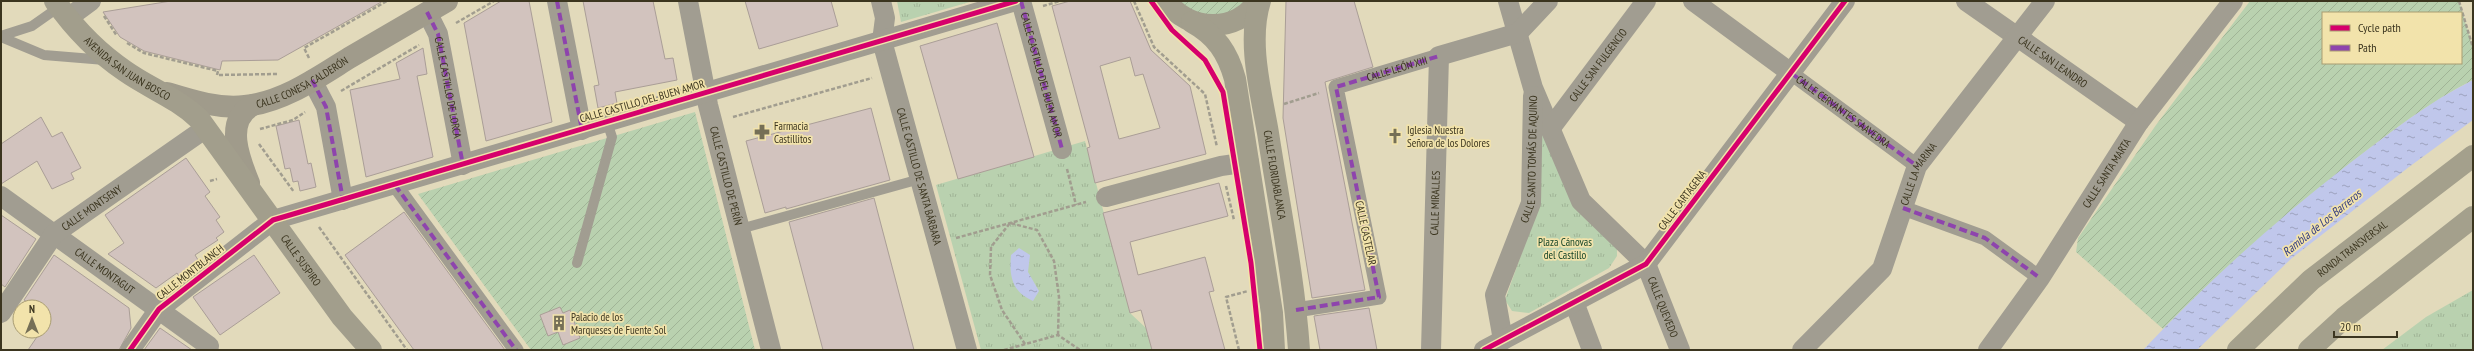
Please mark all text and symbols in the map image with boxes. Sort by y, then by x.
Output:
street label: CALLE CASTILLO DEL BUEN AMOR [1018,11,1066,139]
legend [2322,12,2462,64]
text: Cycle path [2358,20,2401,35]
street label: CALLE SAN FULGENCIO [1566,25,1630,105]
street label: AVENIDA SAN JUAN BOSCO [81,33,173,103]
street label: CALLE SAN LEANDRO [2015,33,2090,91]
street label: CALLE CASTILLO DE LORCA [432,35,465,140]
text: Path [2358,40,2376,55]
street label: CALLE CONESA CALDERÓN [255,53,351,111]
street label: CALLE LEÓN XIII [1365,53,1429,84]
street label: CALLE CERVANTES SAAVEDRA [1793,72,1894,152]
street label: CALLE CASTILLO DEL BUEN AMOR [578,76,706,126]
street label: CALLE SANTO TOMÁS DE AQUINO [1517,95,1540,225]
street label: CALLE CASTILLO DE SANTA BÁRBARA [894,106,945,247]
place label: Farmacia Castillitos [774,119,812,146]
pharmacy icon: Farmacia Castillitos [753,123,771,141]
place label: Iglesia Nuestra Señora de los Dolores [1407,123,1490,150]
street label: CALLE CASTILLO DE PERÍN [707,125,746,227]
church icon: Iglesia Nuestra Señora de los Dolores [1386,127,1404,145]
street label: CALLE FLORIDABLANCA [1261,129,1289,221]
street label: CALLE SANTA MARTA [2079,135,2134,211]
street label: CALLE LA MARINA [1897,139,1940,207]
street label: CALLE CARTAGENA [1655,167,1710,233]
street label: CALLE MIRALLES [1427,170,1443,236]
street label: CALLE MONTSENY [59,182,125,234]
water label: Rambla de Los Barreros [2279,185,2366,259]
street label: CALLE CASTELAR [1352,199,1380,267]
street label: RONDA TRANSVERSAL [2314,217,2390,280]
street label: CALLE SUSPIRO [278,232,324,289]
park label: Plaza Cánovas del Castillo [1538,235,1592,262]
street label: CALLE MONTBLANCH [153,241,227,303]
street label: CALLE MONTAGUT [72,245,138,297]
street label: CALLE QUEVEDO [1645,274,1681,339]
north arrow [12,299,52,339]
text: N [29,302,35,316]
place label: Palacio de los Marqueses de Fuente Sol [571,310,666,337]
scale bar [2334,313,2397,339]
building icon: Palacio de los Marqueses de Fuente Sol [550,314,568,332]
text: 20 m [2340,319,2361,334]

